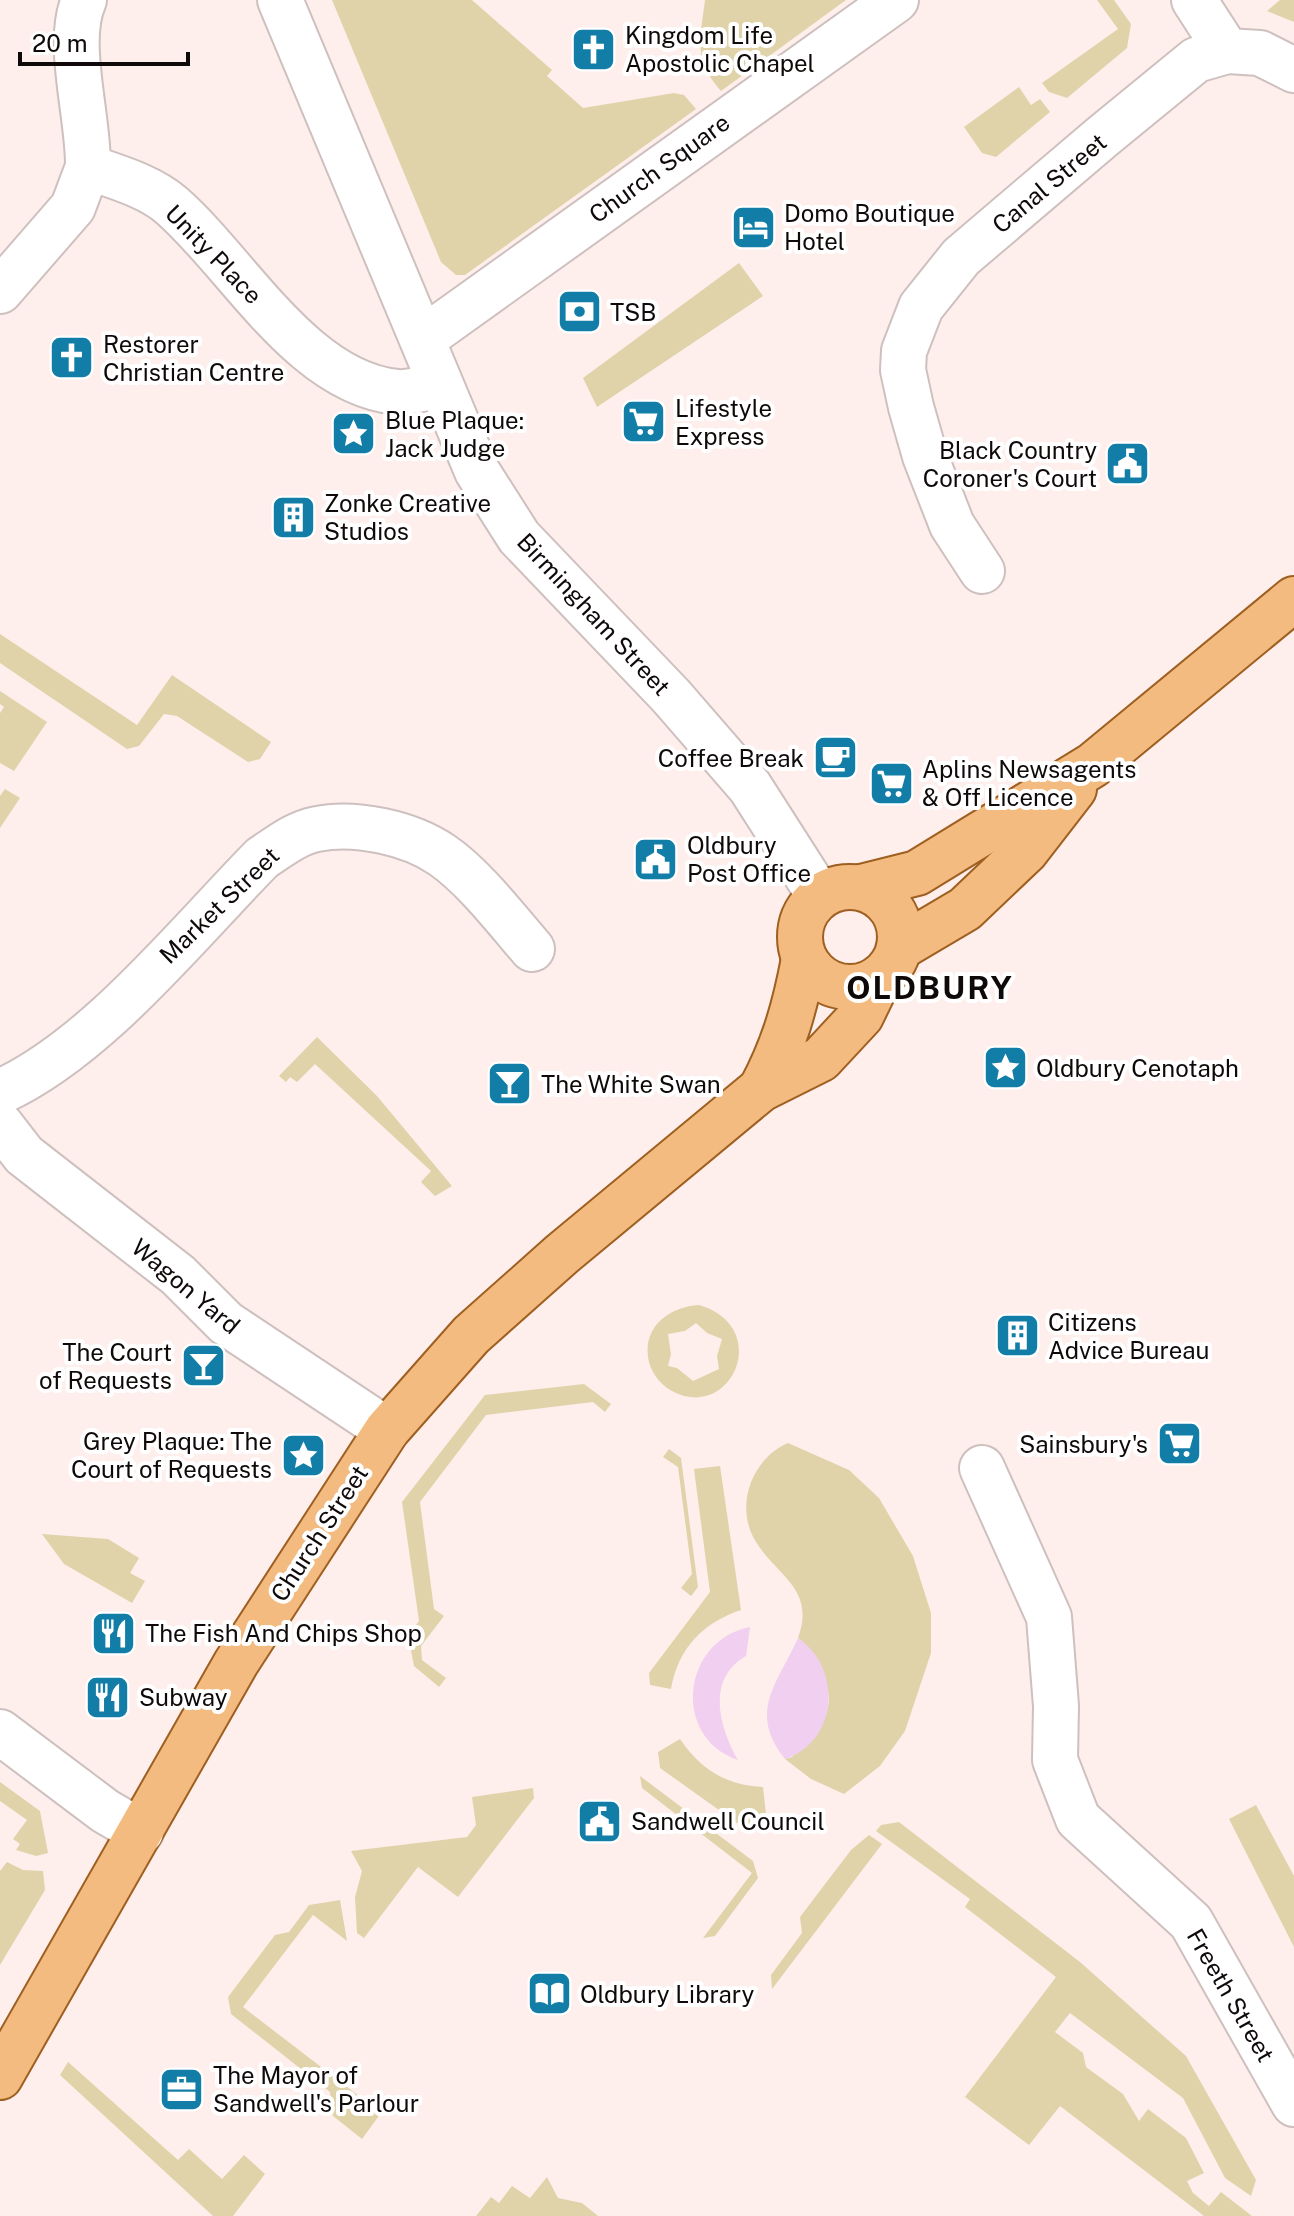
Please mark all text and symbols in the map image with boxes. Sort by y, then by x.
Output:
scale bar [20,16,188,66]
place label: Kingdom Life Apostolic Chapel [625,21,815,77]
church icon: Kingdom Life Apostolic Chapel [570,25,618,73]
text: 20 m [32,29,88,57]
street label: Church Square [583,108,735,228]
street label: Canal Street [986,127,1112,239]
street label: Unity Place [160,199,268,309]
place label: Domo Boutique Hotel [784,199,955,255]
hotel icon: Domo Boutique Hotel [729,203,777,251]
bank icon: TSB [555,288,603,336]
place label: TSB [610,298,656,326]
place label: Restorer Christian Centre [103,330,284,386]
church icon: Restorer Christian Centre [48,334,96,382]
place label: Lifestyle Express [675,394,772,450]
supermarket icon: Lifestyle Express [620,398,668,446]
place label: Blue Plaque: Jack Judge [385,406,524,462]
place icon: Blue Plaque: Jack Judge [330,410,378,458]
place label: Black Country Coroner's Court [923,436,1097,492]
public building icon: Black Country Coroner's Court [1104,440,1152,488]
place label: Zonke Creative Studios [324,489,491,545]
building icon: Zonke Creative Studios [269,493,317,541]
street label: Birmingham Street [512,527,676,701]
cafe icon: Coffee Break [811,734,859,782]
place label: Coffee Break [658,744,804,772]
place label: Aplins Newsagents & Off Licence [922,755,1136,811]
supermarket icon: Aplins Newsagents & Off Licence [867,759,915,807]
place label: Oldbury Post Office [687,831,811,887]
public building icon: Oldbury Post Office [632,835,680,883]
street label: Market Street [154,841,284,969]
district label: OLDBURY [846,969,1014,1006]
place icon: Oldbury Cenotaph [981,1044,1029,1092]
place label: Oldbury Cenotaph [1036,1054,1239,1082]
bar icon: The White Swan [486,1060,534,1108]
place label: The White Swan [541,1070,721,1098]
street label: Wagon Yard [126,1233,246,1339]
place label: Citizens Advice Bureau [1048,1308,1209,1364]
building icon: Citizens Advice Bureau [993,1312,1041,1360]
place label: The Court of Requests [39,1338,172,1394]
bar icon: The Court of Requests [179,1342,227,1390]
supermarket icon: Sainsbury's [1155,1420,1203,1468]
place label: Grey Plaque: The Court of Requests [71,1427,272,1483]
place label: Sainsbury's [1019,1430,1148,1458]
place icon: Grey Plaque: The Court of Requests [279,1431,327,1479]
street label: Church Street [265,1460,373,1606]
restaurant icon: The Fish And Chips Shop [90,1609,138,1657]
place label: The Fish And Chips Shop [145,1619,422,1647]
restaurant icon: Subway [84,1673,132,1721]
place label: Subway [139,1683,228,1711]
public building icon: Sandwell Council [576,1797,624,1845]
place label: Sandwell Council [631,1807,825,1835]
street label: Freeth Street [1182,1923,1280,2067]
library icon: Oldbury Library [525,1970,573,2018]
place label: Oldbury Library [580,1980,754,2008]
place label: The Mayor of Sandwell's Parlour [213,2061,419,2117]
office icon: The Mayor of Sandwell's Parlour [158,2065,206,2113]

